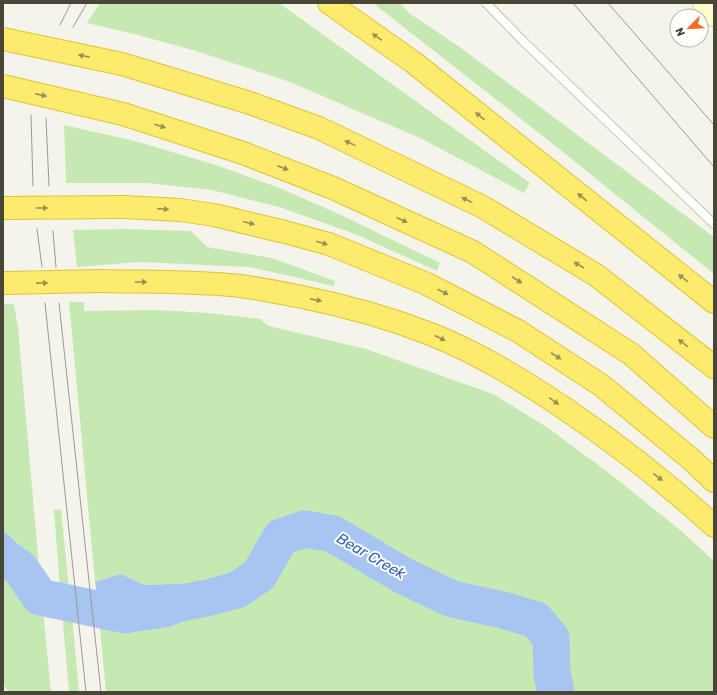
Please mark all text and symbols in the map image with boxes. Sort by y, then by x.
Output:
north arrow [669,8,709,48]
text: N [673,26,688,38]
one-way arrow [372,33,382,41]
one-way arrow [78,52,90,58]
one-way arrow [35,92,47,98]
one-way arrow [475,111,486,120]
one-way arrow [154,123,166,129]
one-way arrow [344,140,356,146]
one-way arrow [277,165,288,171]
one-way arrow [576,193,587,201]
one-way arrow [461,197,473,203]
one-way arrow [36,205,49,211]
one-way arrow [157,205,169,212]
one-way arrow [397,217,408,223]
one-way arrow [243,221,255,227]
one-way arrow [317,240,329,246]
one-way arrow [573,262,585,269]
one-way arrow [678,274,689,283]
one-way arrow [511,277,523,284]
one-way arrow [135,279,148,285]
one-way arrow [36,280,49,286]
one-way arrow [437,289,448,295]
one-way arrow [310,298,322,304]
one-way arrow [434,336,446,342]
one-way arrow [678,339,689,347]
one-way arrow [551,352,561,360]
one-way arrow [548,397,559,405]
one-way arrow [653,473,664,482]
water label: Bear Creek [333,529,409,583]

